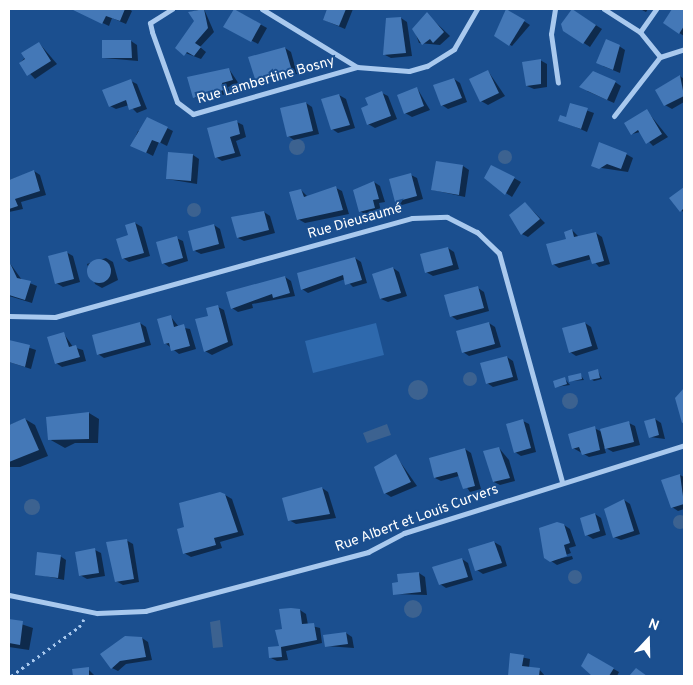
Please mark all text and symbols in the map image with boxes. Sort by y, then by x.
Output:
street label: Rue Lambertine Bosny [195,53,337,109]
street label: Rue Dieusaumé [306,200,404,244]
street label: Rue Albert et Louis Curvers [333,482,501,556]
north arrow [623,615,673,665]
text: N [646,616,661,635]

